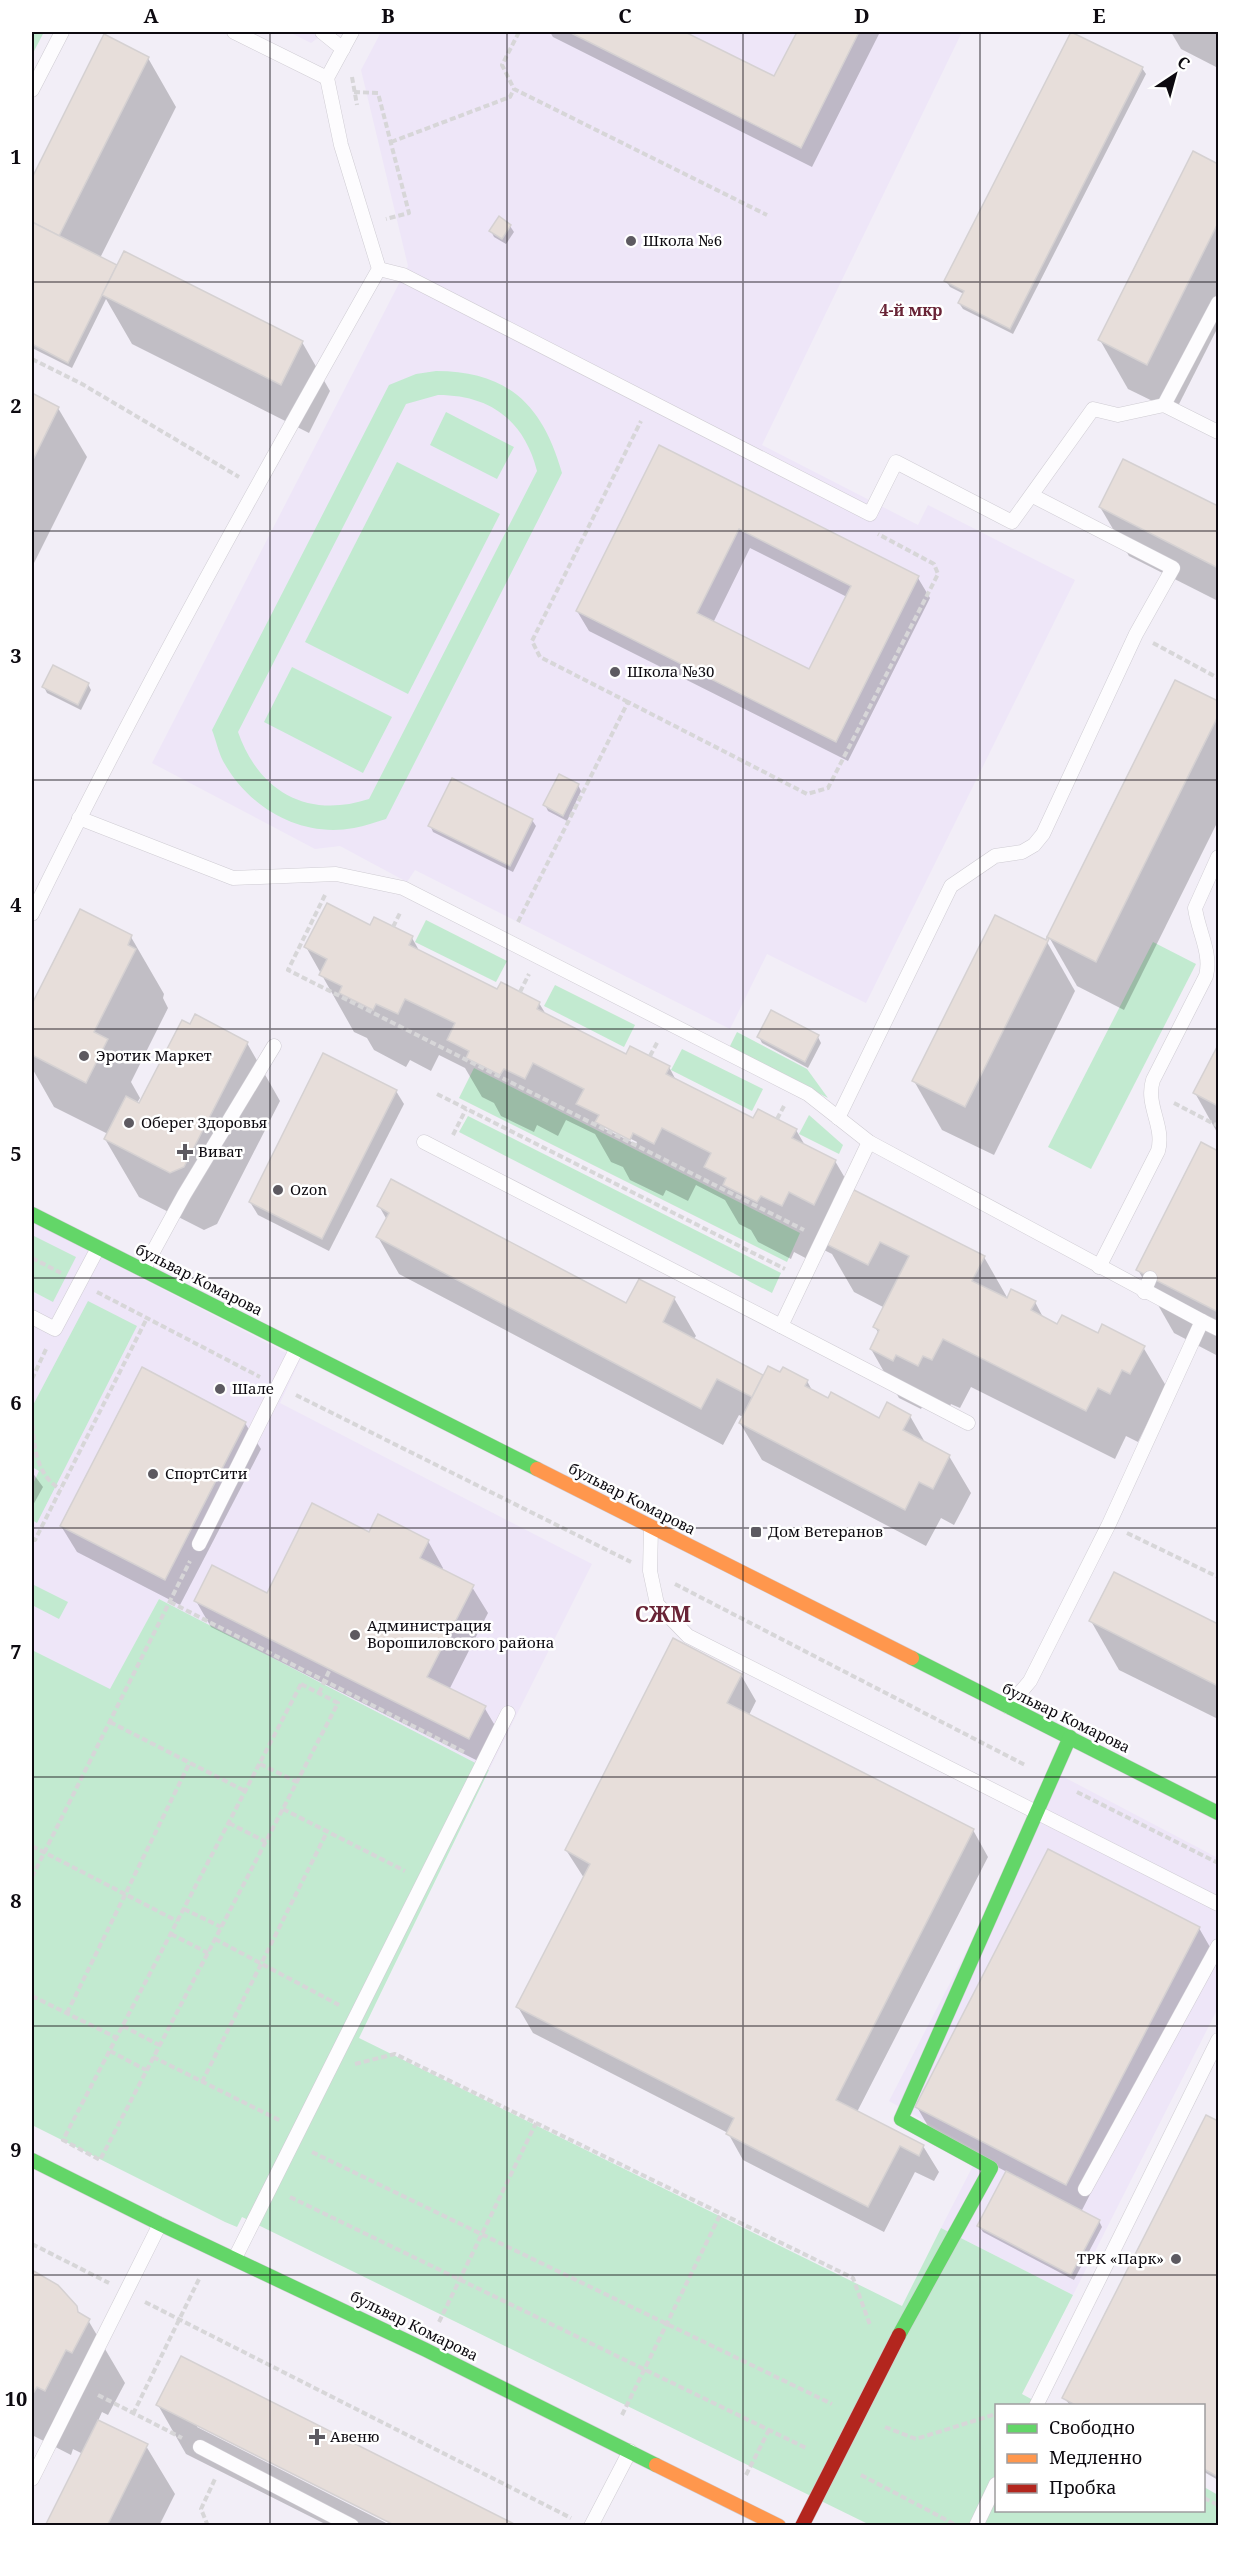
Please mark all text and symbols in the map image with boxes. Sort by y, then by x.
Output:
text: A [143,2,159,29]
text: B [381,2,395,29]
text: C [618,2,632,29]
text: D [854,2,870,29]
text: E [1092,2,1106,29]
north arrow [1145,45,1205,105]
text: С [1173,51,1195,75]
text: 1 [10,143,22,170]
place label: Школа №6 [643,230,722,250]
marker: Школа №6 [624,234,638,248]
district label: 4-й мкр [880,299,942,321]
text: 2 [10,392,22,419]
text: 3 [10,642,22,669]
place label: Школа №30 [627,661,714,681]
marker: Школа №30 [608,665,622,679]
text: 4 [10,891,22,918]
place label: Эротик Маркет [96,1045,212,1065]
marker: Эротик Маркет [77,1049,91,1063]
place label: Оберег Здоровья [141,1112,267,1132]
marker: Оберег Здоровья [122,1116,136,1130]
text: 5 [10,1140,22,1167]
place label: Виват [198,1141,243,1161]
marker: Виват [176,1143,194,1161]
place label: Ozon [290,1179,327,1199]
marker: Ozon [271,1183,285,1197]
street label: бульвар Комарова [133,1238,266,1320]
place label: Шале [232,1378,274,1398]
marker: Шале [213,1382,227,1396]
text: 6 [10,1389,22,1416]
street label: бульвар Комарова [566,1457,699,1539]
place label: СпортСити [165,1463,248,1483]
marker: СпортСити [146,1467,160,1481]
place label: Дом Ветеранов [768,1521,883,1541]
marker: Дом Ветеранов [749,1525,763,1539]
district label: СЖМ [635,1600,691,1628]
place label: Администрация Ворошиловского района [367,1615,554,1652]
marker: Администрация Ворошиловского района [348,1628,362,1642]
text: 7 [10,1638,22,1665]
street label: бульвар Комарова [999,1677,1134,1757]
text: 8 [10,1887,22,1914]
text: 9 [10,2136,22,2163]
place label: ТРК «Парк» [1077,2248,1164,2268]
marker: ТРК «Парк» [1169,2252,1183,2266]
street label: бульвар Комарова [347,2285,482,2365]
text: 10 [5,2385,27,2412]
legend [995,2404,1205,2512]
text: Свободно [1049,2415,1135,2439]
place label: Авеню [330,2426,379,2446]
marker: Авеню [308,2428,326,2446]
text: Медленно [1049,2445,1142,2469]
text: Пробка [1049,2475,1116,2499]

